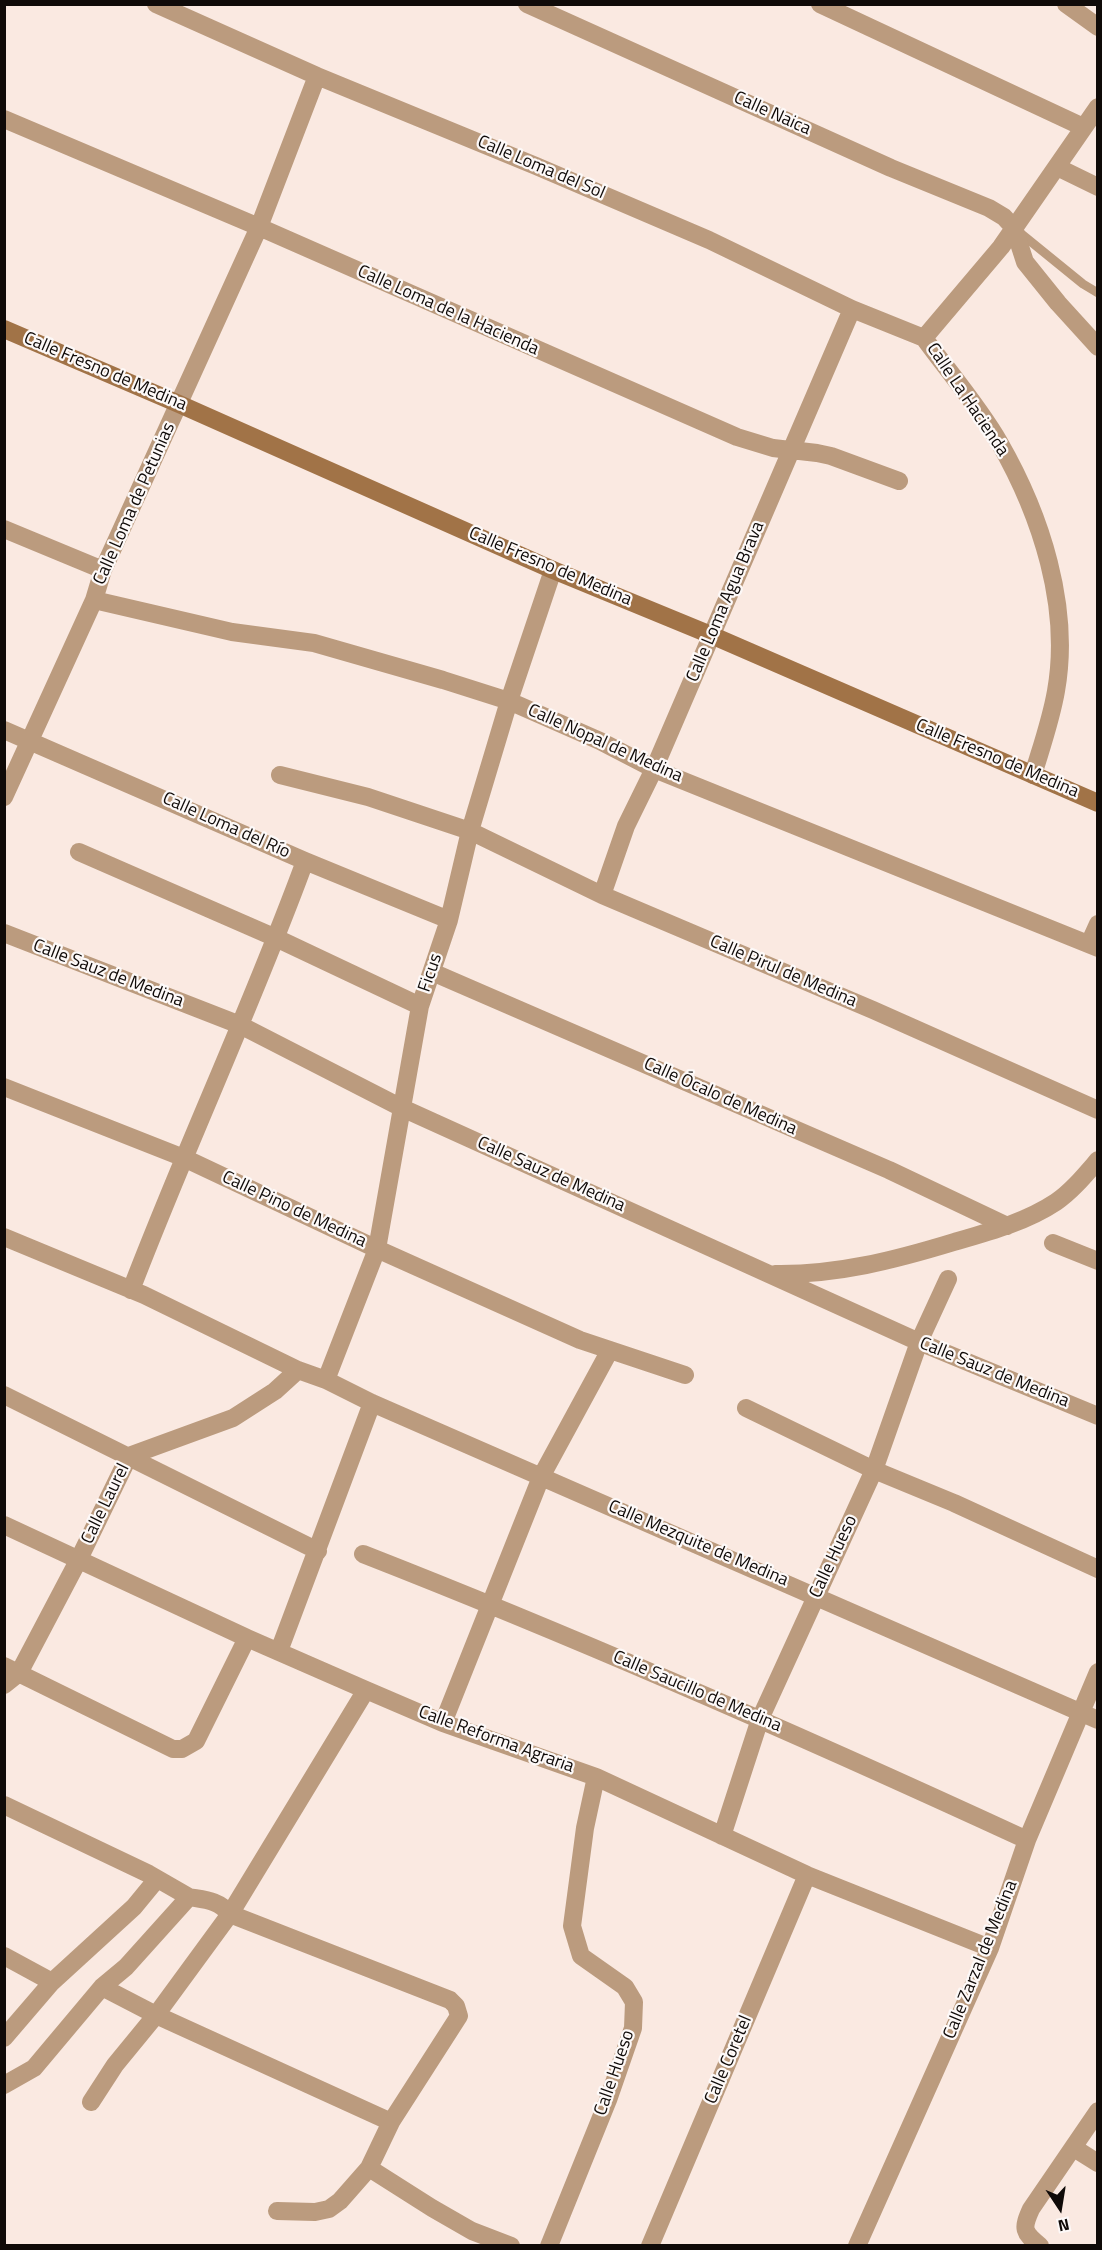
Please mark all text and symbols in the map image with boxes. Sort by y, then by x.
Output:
street label: Calle Naica [730,87,814,141]
street label: Calle Loma del Sol [474,131,608,205]
street label: Calle Loma de la Hacienda [354,261,542,361]
street label: Calle Fresno de Medina [20,328,190,416]
street label: Calle La Hacienda [921,339,1013,461]
street label: Calle Loma de Petunias [89,420,181,588]
street label: Calle Loma Agua Brava [682,518,770,686]
street label: Calle Fresno de Medina [465,523,635,611]
street label: Calle Nopal de Medina [524,700,686,788]
street label: Calle Fresno de Medina [912,715,1082,803]
street label: Calle Loma del Río [159,788,293,864]
street label: Calle Pirul de Medina [706,931,860,1013]
street label: Calle Sauz de Medina [30,935,186,1013]
street label: Ficus [414,951,448,995]
street label: Calle Ócalo de Medina [640,1053,800,1141]
street label: Calle Sauz de Medina [474,1133,628,1217]
street label: Calle Pino de Medina [218,1167,370,1253]
street label: Calle Sauz de Medina [916,1333,1072,1413]
street label: Calle Laurel [77,1460,135,1548]
street label: Calle Mezquite de Medina [605,1496,791,1592]
street label: Calle Hueso [805,1512,863,1602]
street label: Calle Saucillo de Medina [610,1647,784,1737]
street label: Calle Reforma Agraria [415,1702,577,1778]
street label: Calle Zarzal de Medina [939,1877,1023,2043]
street label: Calle Coretel [701,2013,757,2107]
street label: Calle Hueso [590,2027,640,2119]
north arrow [1030,2178,1090,2238]
text: N [1056,2213,1072,2238]

